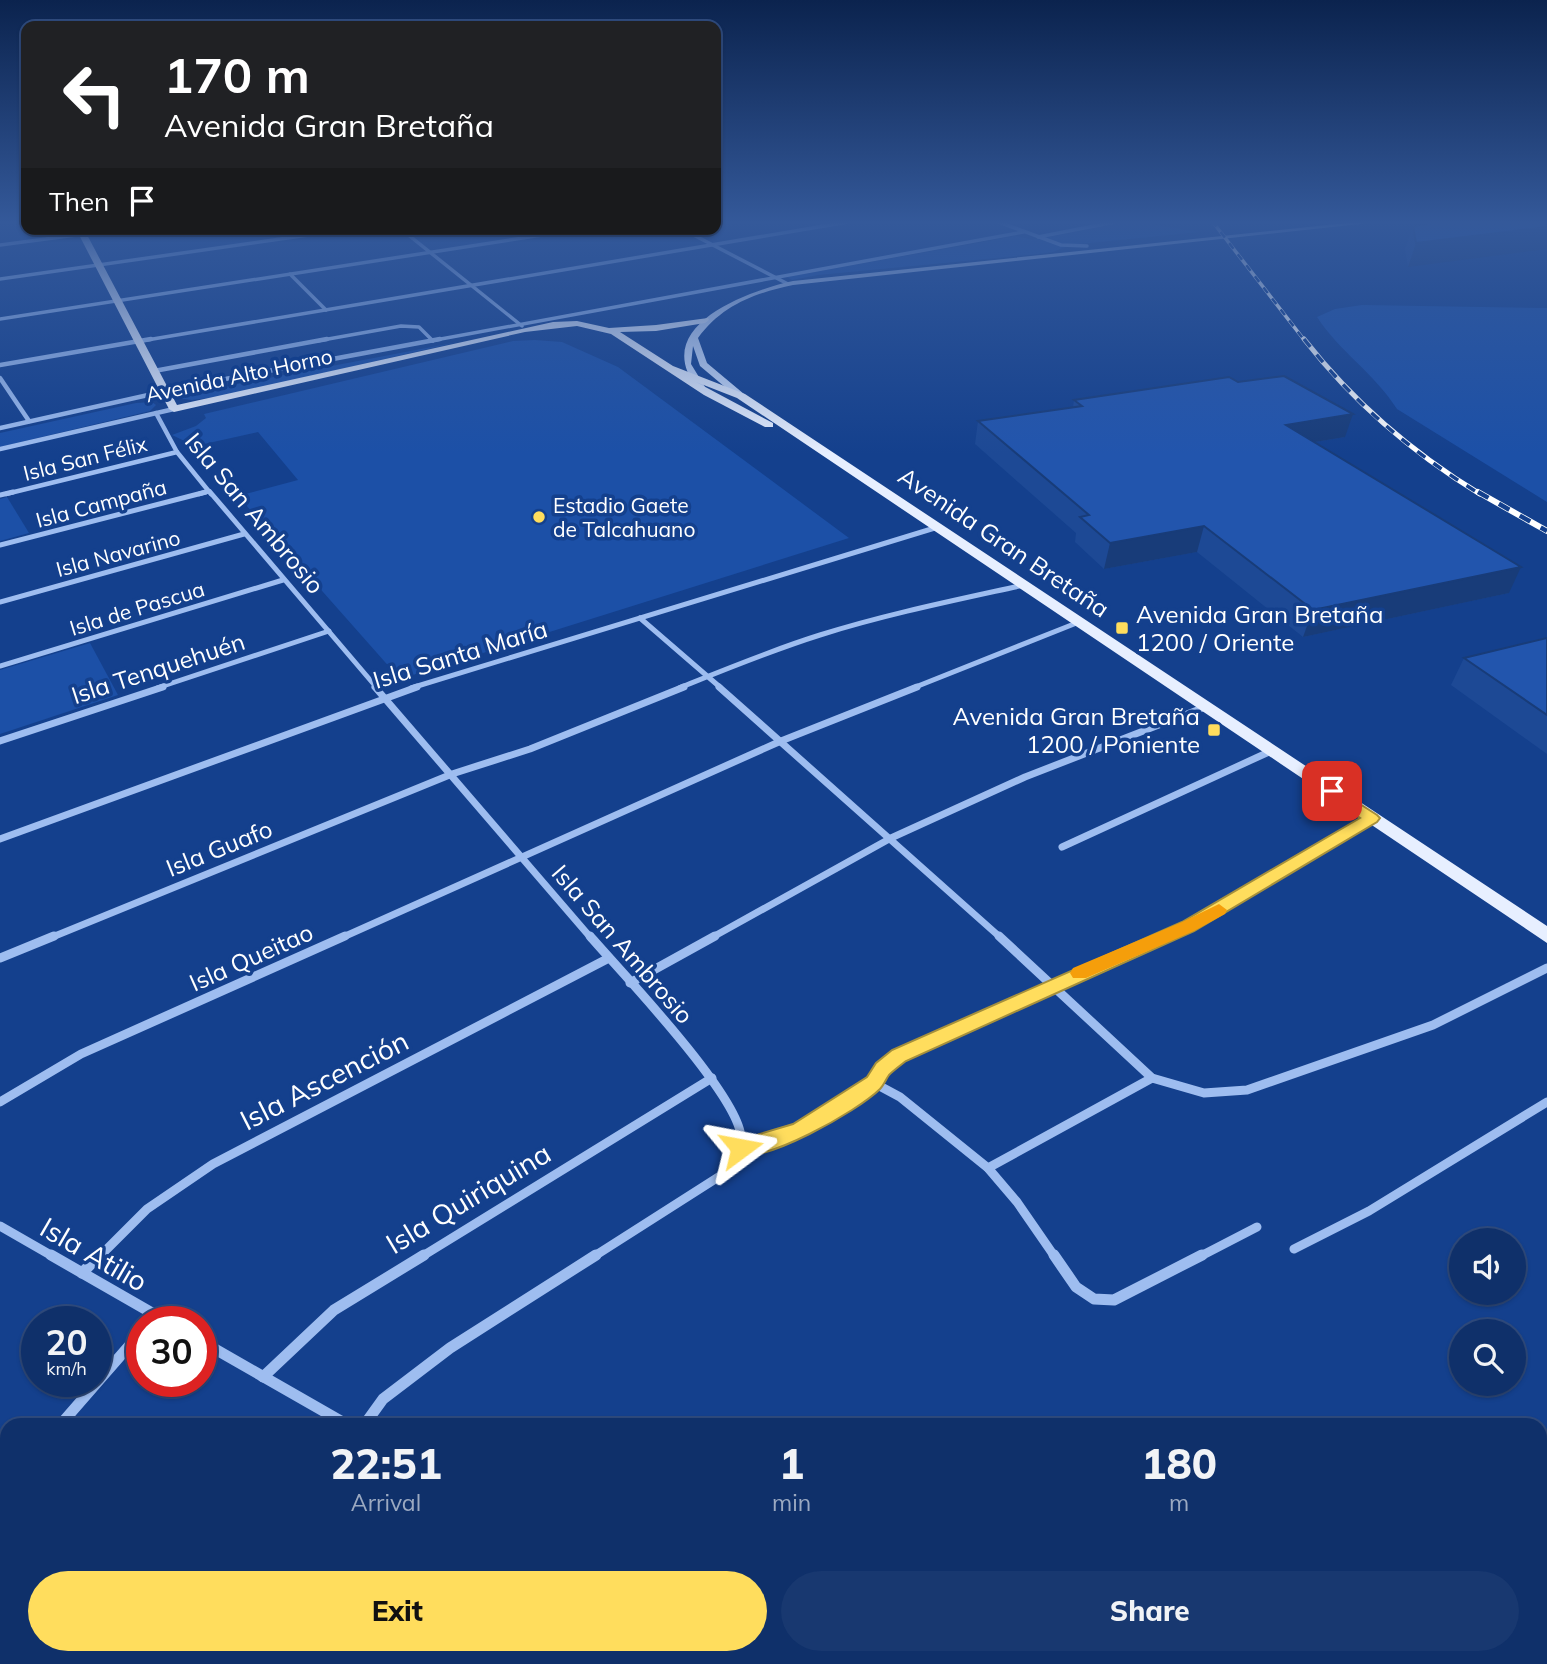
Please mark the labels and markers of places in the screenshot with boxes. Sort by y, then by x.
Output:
place label: Estadio Gaete de Talcahuano [553,492,695,542]
marker: Estadio Gaete de Talcahuano [531,509,547,525]
place label: Avenida Gran Bretaña 1200 / Oriente [1136,599,1384,657]
marker: Avenida Gran Bretaña 1200 / Oriente [1114,620,1130,636]
place label: Avenida Gran Bretaña 1200 / Poniente [952,701,1200,759]
marker: Avenida Gran Bretaña 1200 / Poniente [1206,722,1222,738]
pin [1302,761,1362,821]

